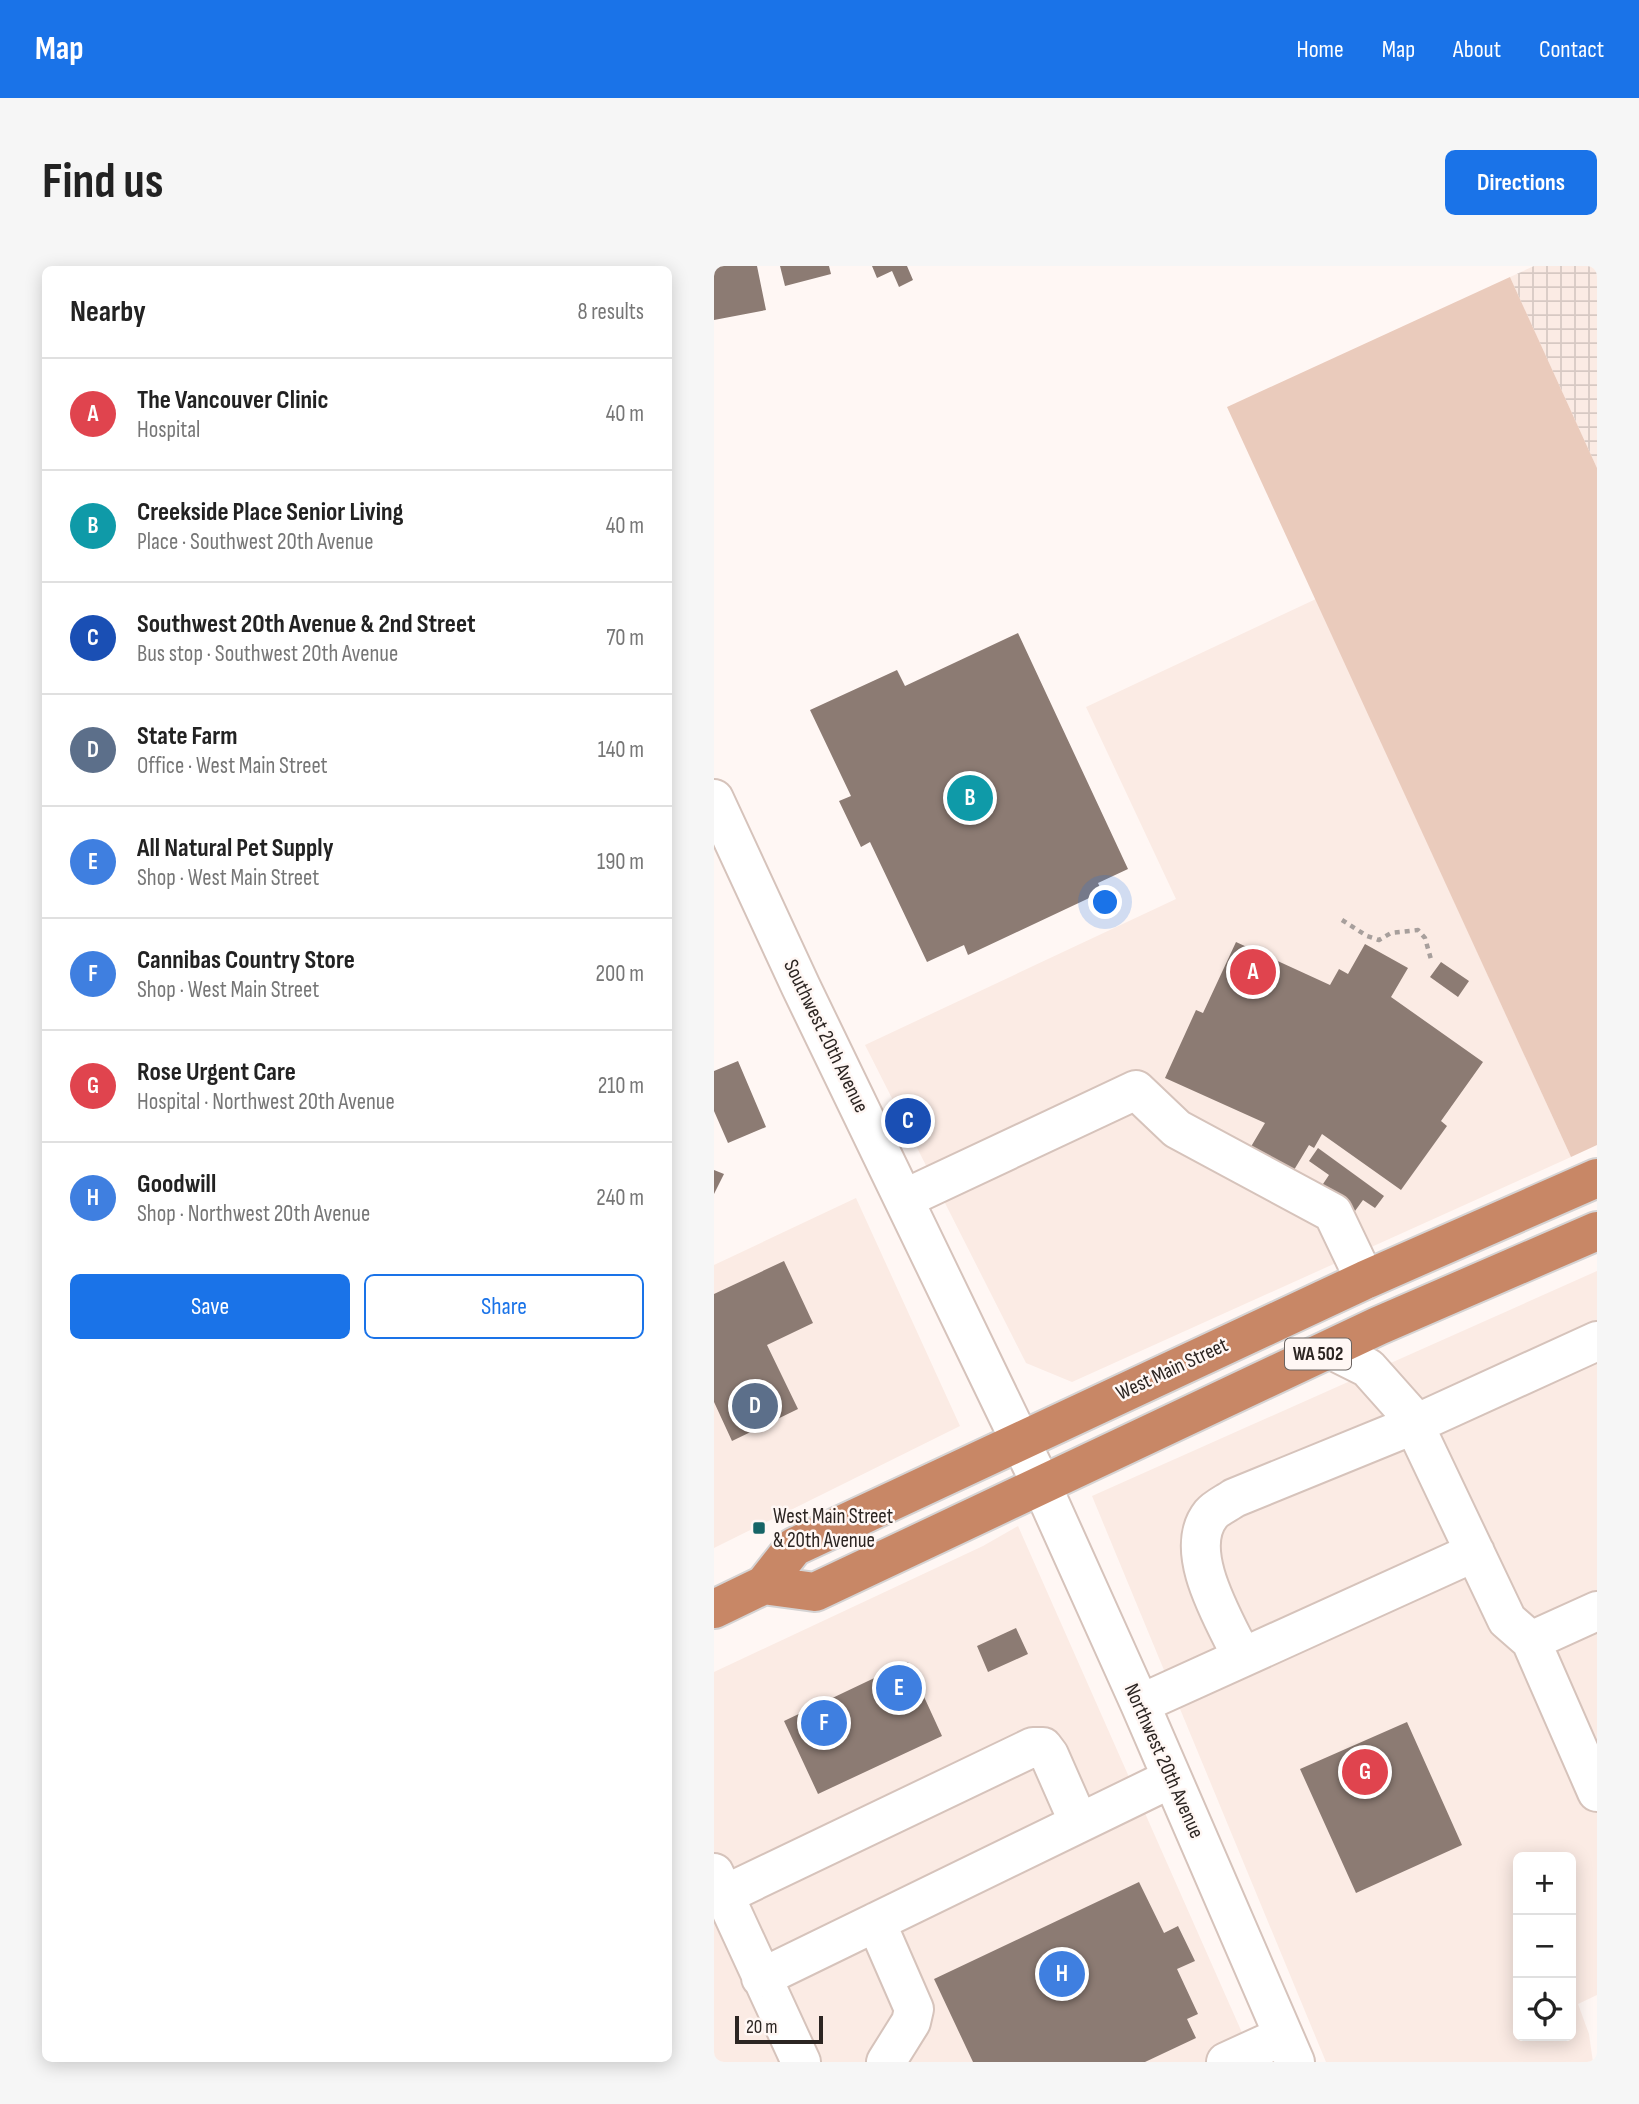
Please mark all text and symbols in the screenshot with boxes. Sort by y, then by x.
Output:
text: Map [35,29,84,69]
text: Home [1296,35,1344,64]
text: Map [1382,35,1415,64]
text: About [1453,35,1501,64]
text: Contact [1539,35,1604,64]
button: Directions [1445,150,1597,215]
text: Find us [42,153,164,212]
text: Nearby [70,294,146,330]
text: 8 results [578,298,644,326]
text: The Vancouver Clinic [137,385,328,416]
text: A [88,400,98,428]
text: 40 m [606,400,644,428]
text: Hospital [137,416,200,444]
text: Creekside Place Senior Living [137,497,404,528]
text: B [88,512,98,540]
text: 40 m [606,512,644,540]
text: Place · Southwest 20th Avenue [137,528,373,556]
text: Southwest 20th Avenue & 2nd Street [137,609,476,640]
text: C [87,624,99,652]
text: 70 m [606,624,644,652]
text: Bus stop · Southwest 20th Avenue [137,640,398,668]
text: State Farm [137,721,237,752]
text: D [87,736,99,764]
text: 140 m [598,736,644,764]
text: Office · West Main Street [137,752,328,780]
pin: B [947,772,993,824]
text: All Natural Pet Supply [137,833,333,864]
text: E [88,848,98,876]
text: 190 m [597,848,644,876]
text: Shop · West Main Street [137,864,319,892]
your location [1088,885,1122,919]
text: Cannibas Country Store [137,945,355,976]
pin: A [1230,946,1276,998]
street label: Southwest 20th Avenue [778,955,874,1117]
text: F [88,960,98,988]
text: 200 m [596,960,644,988]
text: Shop · West Main Street [137,976,319,1004]
text: Rose Urgent Care [137,1057,296,1088]
text: G [87,1072,99,1100]
text: 210 m [598,1072,644,1100]
text: Hospital · Northwest 20th Avenue [137,1088,395,1116]
pin: C [885,1095,931,1147]
text: Goodwill [137,1169,216,1200]
text: H [87,1184,99,1212]
text: 240 m [596,1184,644,1212]
text: Shop · Northwest 20th Avenue [137,1200,370,1228]
button: Save [70,1274,350,1339]
button: Share [364,1274,644,1339]
street label: West Main Street [1112,1332,1232,1406]
road number: WA 502 [1285,1338,1351,1370]
pin: D [732,1380,778,1432]
place label: West Main Street & 20th Avenue [773,1504,893,1553]
marker: West Main Street & 20th Avenue [751,1520,767,1536]
pin: E [876,1662,922,1714]
street label: Northwest 20th Avenue [1119,1680,1209,1842]
pin: F [801,1697,847,1749]
pin: G [1342,1746,1388,1798]
map controls [1513,1852,1576,2041]
button: + [1513,1852,1576,1915]
button: − [1513,1915,1576,1978]
pin: H [1039,1948,1085,2000]
button: locate [1513,1978,1576,2041]
scale bar [735,2013,822,2045]
text: 20 m [746,2016,778,2039]

